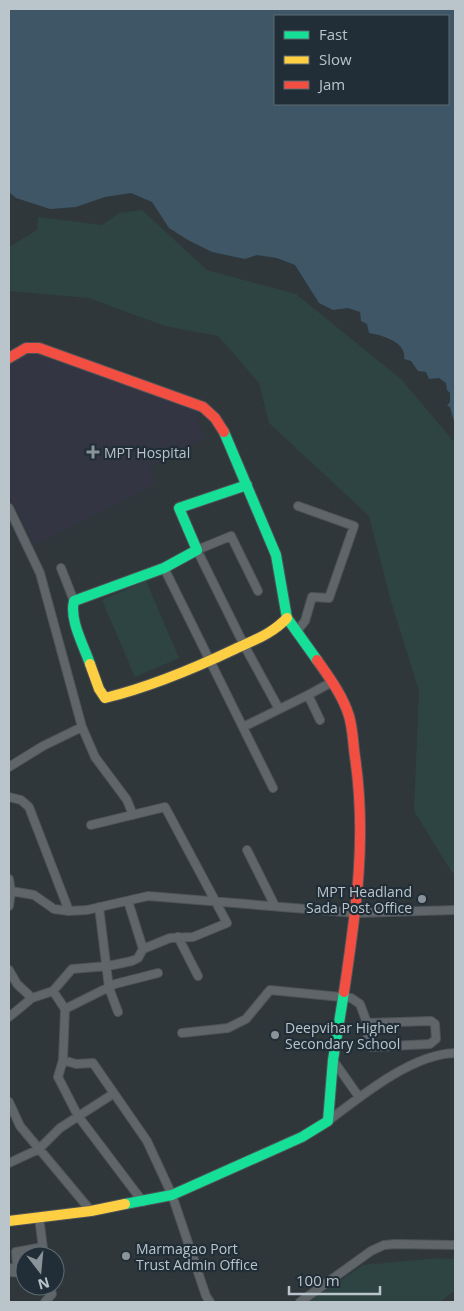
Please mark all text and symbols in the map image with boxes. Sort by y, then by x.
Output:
legend [274,15,449,105]
text: Fast [319,24,348,44]
text: Slow [319,49,352,69]
text: Jam [317,74,345,94]
place label: MPT Hospital [104,443,190,462]
marker: MPT Hospital [86,445,100,459]
place label: MPT Headland Sada Post Office [306,882,412,917]
marker: MPT Headland Sada Post Office [416,893,428,905]
place label: Deepvihar Higher Secondary School [285,1018,400,1053]
marker: Deepvihar Higher Secondary School [269,1029,281,1041]
place label: Marmagao Port Trust Admin Office [136,1239,258,1274]
north arrow [15,1246,65,1296]
marker: Marmagao Port Trust Admin Office [120,1250,132,1262]
scale bar [289,1264,380,1296]
text: 100 m [296,1270,340,1290]
text: N [36,1273,52,1295]

